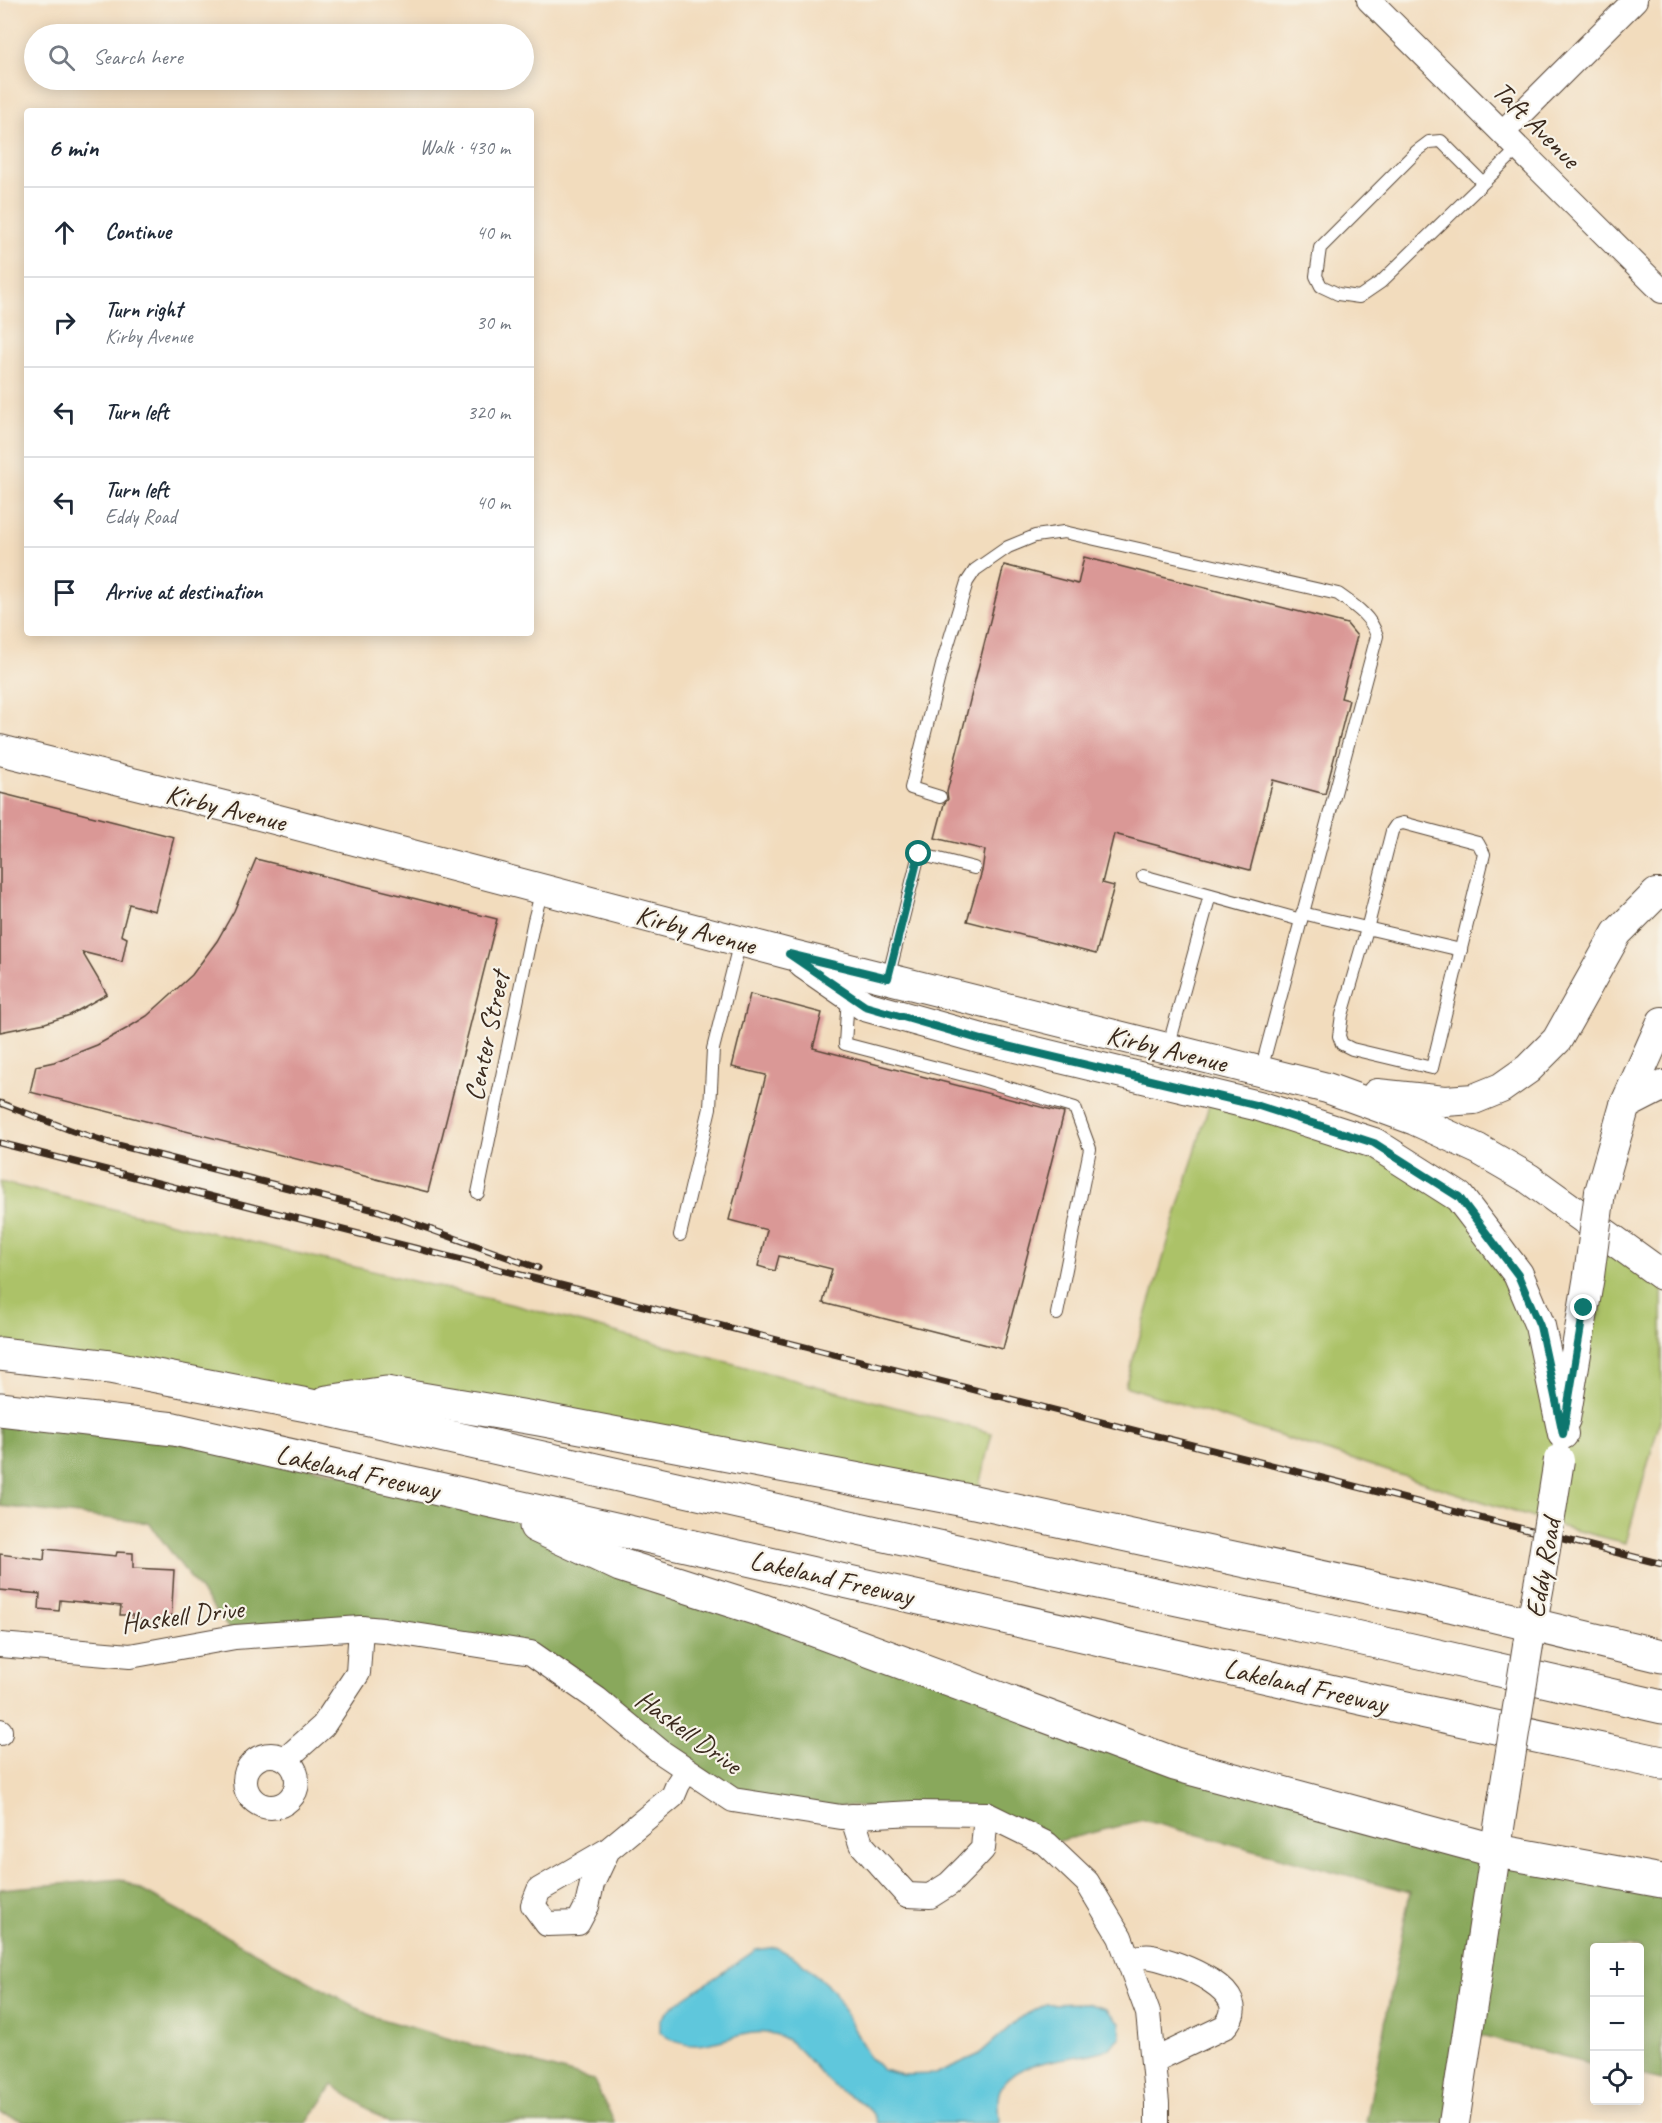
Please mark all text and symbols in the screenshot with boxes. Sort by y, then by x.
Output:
search box [24,24,534,90]
icon: search [45,41,78,74]
text: Search here [93,43,183,71]
street label: Taft Avenue [1485,73,1589,177]
text: 6 min [48,131,98,164]
text: Walk · 430 m [420,135,510,160]
icon: ahead [48,216,81,249]
text: Continue [105,218,171,246]
text: 40 m [476,220,510,245]
text: Turn right [105,296,182,324]
icon: right [48,306,81,339]
text: 30 m [476,310,510,335]
text: Kirby Avenue [105,324,192,349]
icon: left [48,396,81,429]
text: Turn left [105,398,169,426]
text: 320 m [467,400,510,425]
text: Turn left [105,476,169,504]
icon: left [48,486,81,519]
text: 40 m [476,490,510,515]
text: Eddy Road [105,504,176,529]
icon: arrive [48,576,81,609]
text: Arrive at destination [105,578,262,606]
street label: Kirby Avenue [162,776,291,840]
route start [905,840,931,866]
street label: Kirby Avenue [632,897,761,963]
street label: Center Street [456,965,518,1104]
street label: Kirby Avenue [1103,1017,1232,1081]
route end [1570,1294,1596,1320]
street label: Lakeland Freeway [273,1436,445,1508]
street label: Eddy Road [1517,1512,1569,1620]
street label: Lakeland Freeway [747,1542,919,1614]
street label: Haskell Drive [119,1590,247,1640]
street label: Lakeland Freeway [1221,1650,1393,1722]
street label: Haskell Drive [629,1681,750,1783]
map controls [1590,1943,1644,2105]
button: + [1590,1943,1644,1997]
button: − [1590,1997,1644,2051]
button: locate [1590,2051,1644,2105]

